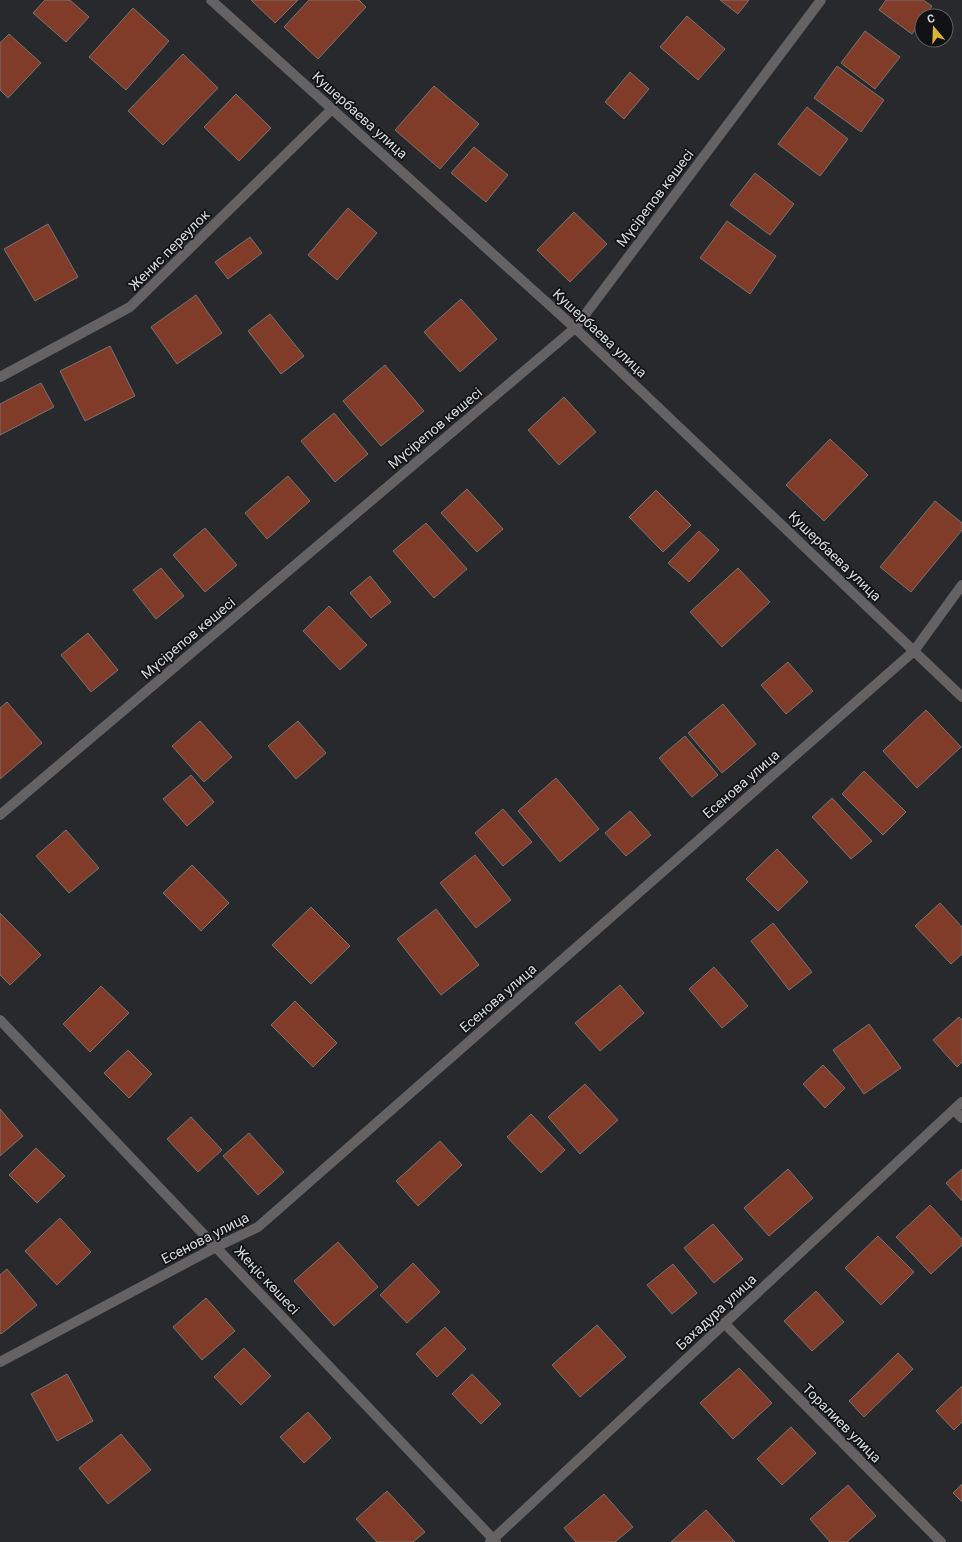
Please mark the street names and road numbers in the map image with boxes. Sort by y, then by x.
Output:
street label: Кушербаева улица [309,68,411,162]
street label: Мүсірепов көшесі [613,146,697,250]
street label: Женис переулок [125,206,213,294]
street label: Кушербаева улица [550,285,650,381]
street label: Мүсірепов көшесі [385,384,485,472]
street label: Кушербаева улица [785,508,885,604]
street label: Мүсірепов көшесі [138,594,238,682]
street label: Есенова улица [699,746,783,822]
street label: Есенова улица [456,960,540,1036]
street label: Есенова улица [159,1209,251,1267]
street label: Жеңіс көшесі [231,1243,303,1317]
street label: Бахадура улица [673,1271,759,1353]
street label: Торалиев улица [799,1380,885,1466]

